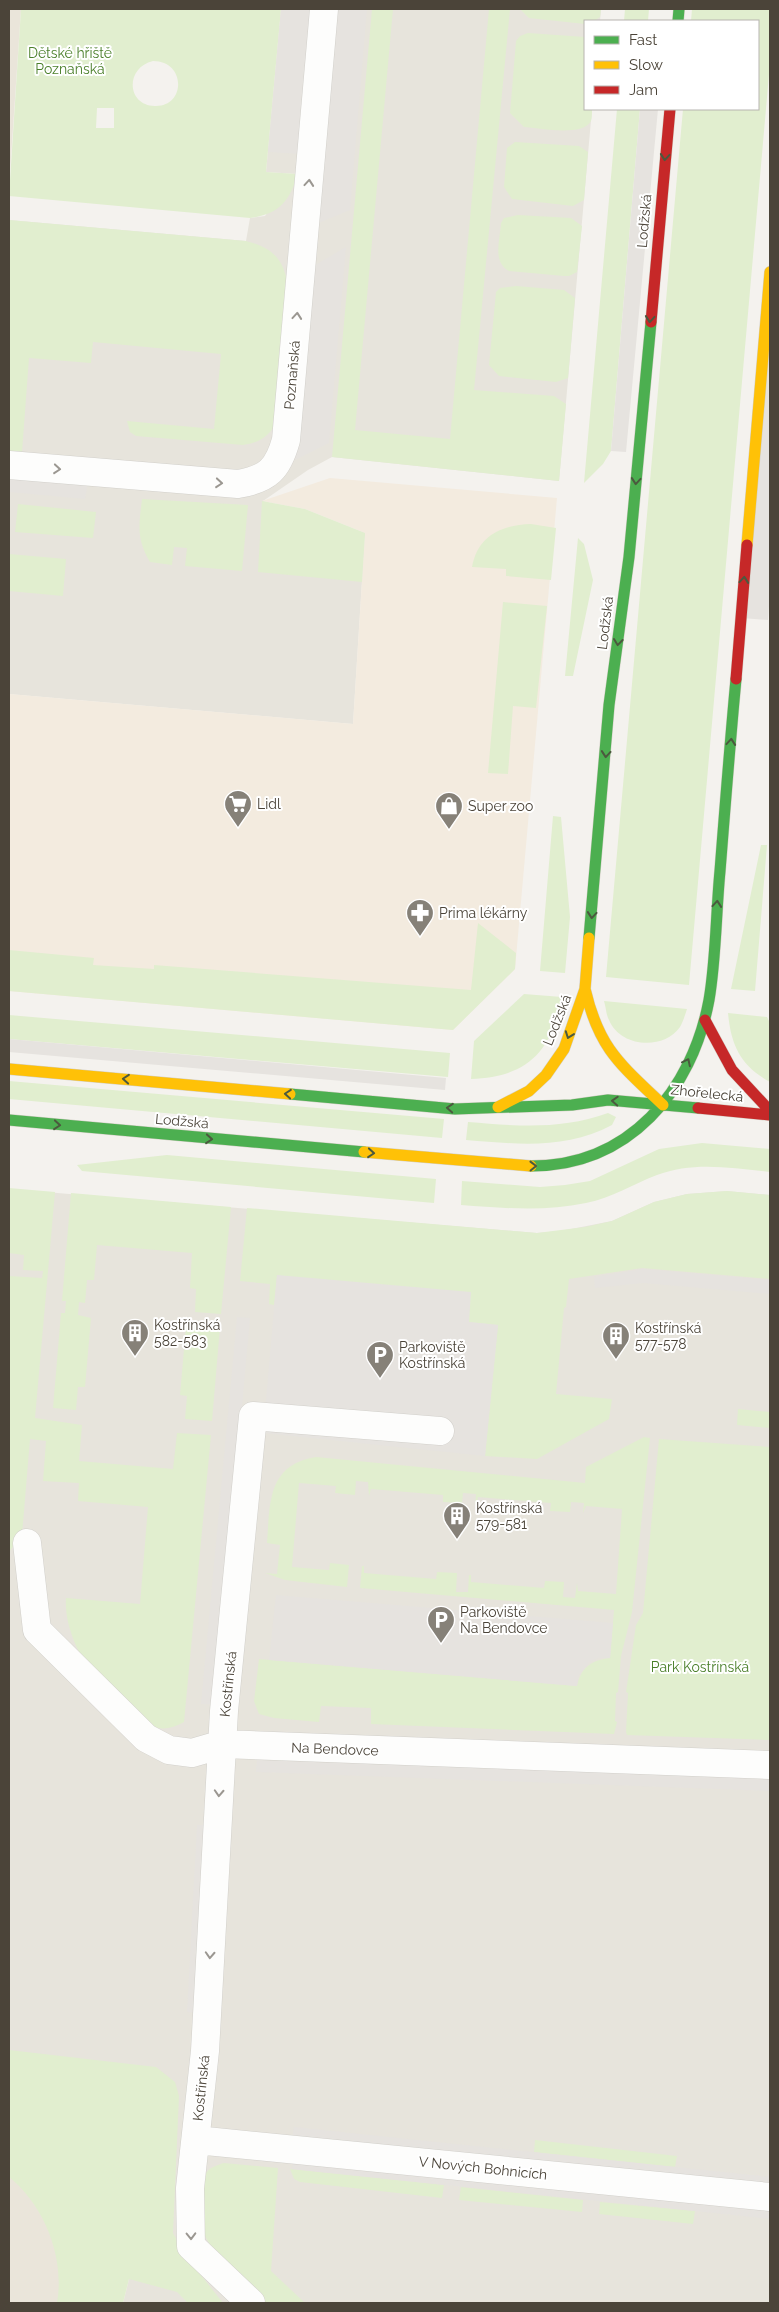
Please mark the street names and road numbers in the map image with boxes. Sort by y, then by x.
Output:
street label: Lodžská [634,194,654,248]
street label: Poznaňská [281,340,303,410]
street label: Lodžská [594,595,616,651]
street label: Lodžská [540,992,574,1048]
street label: Zhořelecká [670,1081,744,1105]
street label: Lodžská [155,1111,209,1131]
street label: Kostřínská [217,1650,239,1718]
street label: Na Bendovce [291,1739,379,1759]
street label: Kostřínská [190,2054,212,2122]
street label: V Nových Bohnicích [418,2153,548,2183]

